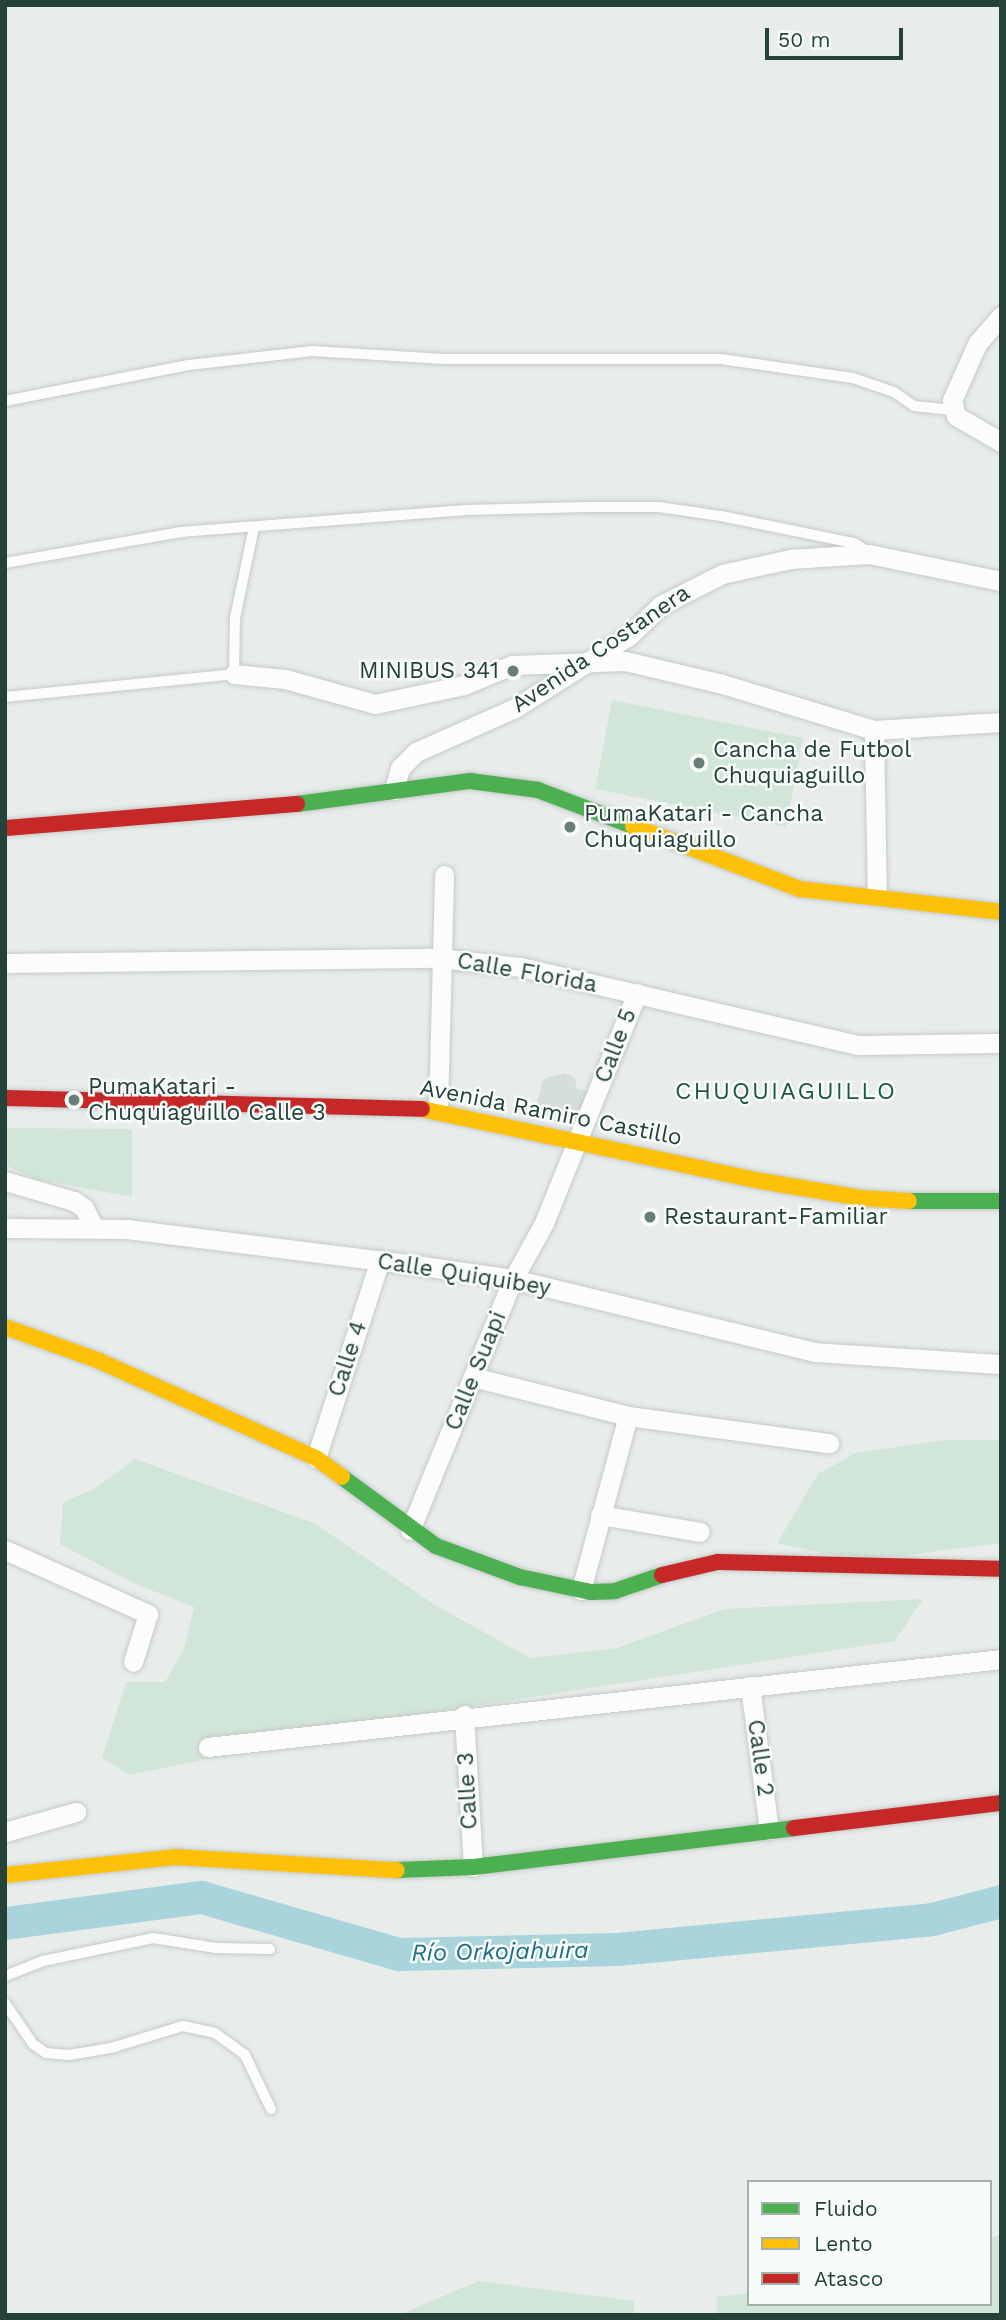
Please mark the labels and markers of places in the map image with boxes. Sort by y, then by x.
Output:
place label: MINIBUS 341 [359,657,499,685]
marker: MINIBUS 341 [505,663,521,679]
place label: Cancha de Futbol Chuquiaguillo [713,736,912,790]
marker: Cancha de Futbol Chuquiaguillo [691,755,707,771]
place label: PumaKatari - Cancha Chuquiaguillo [584,800,823,854]
marker: PumaKatari - Cancha Chuquiaguillo [562,819,578,835]
place label: PumaKatari - Chuquiaguillo Calle 3 [88,1073,326,1127]
marker: PumaKatari - Chuquiaguillo Calle 3 [66,1092,82,1108]
place label: Restaurant-Familiar [664,1203,888,1231]
marker: Restaurant-Familiar [642,1209,658,1225]

